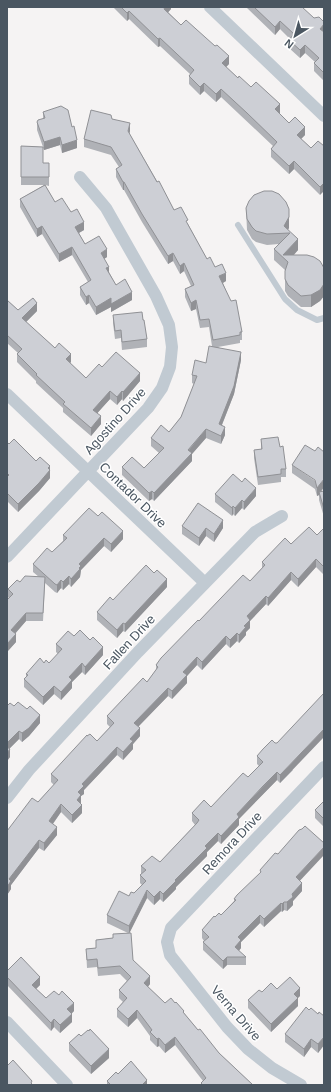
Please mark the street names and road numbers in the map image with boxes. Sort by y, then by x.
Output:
street label: Agostino Drive [81,385,149,457]
street label: Contador Drive [96,459,170,531]
street label: Fallen Drive [100,612,158,672]
street label: Remora Drive [199,809,265,877]
street label: Verna Drive [208,982,264,1044]

